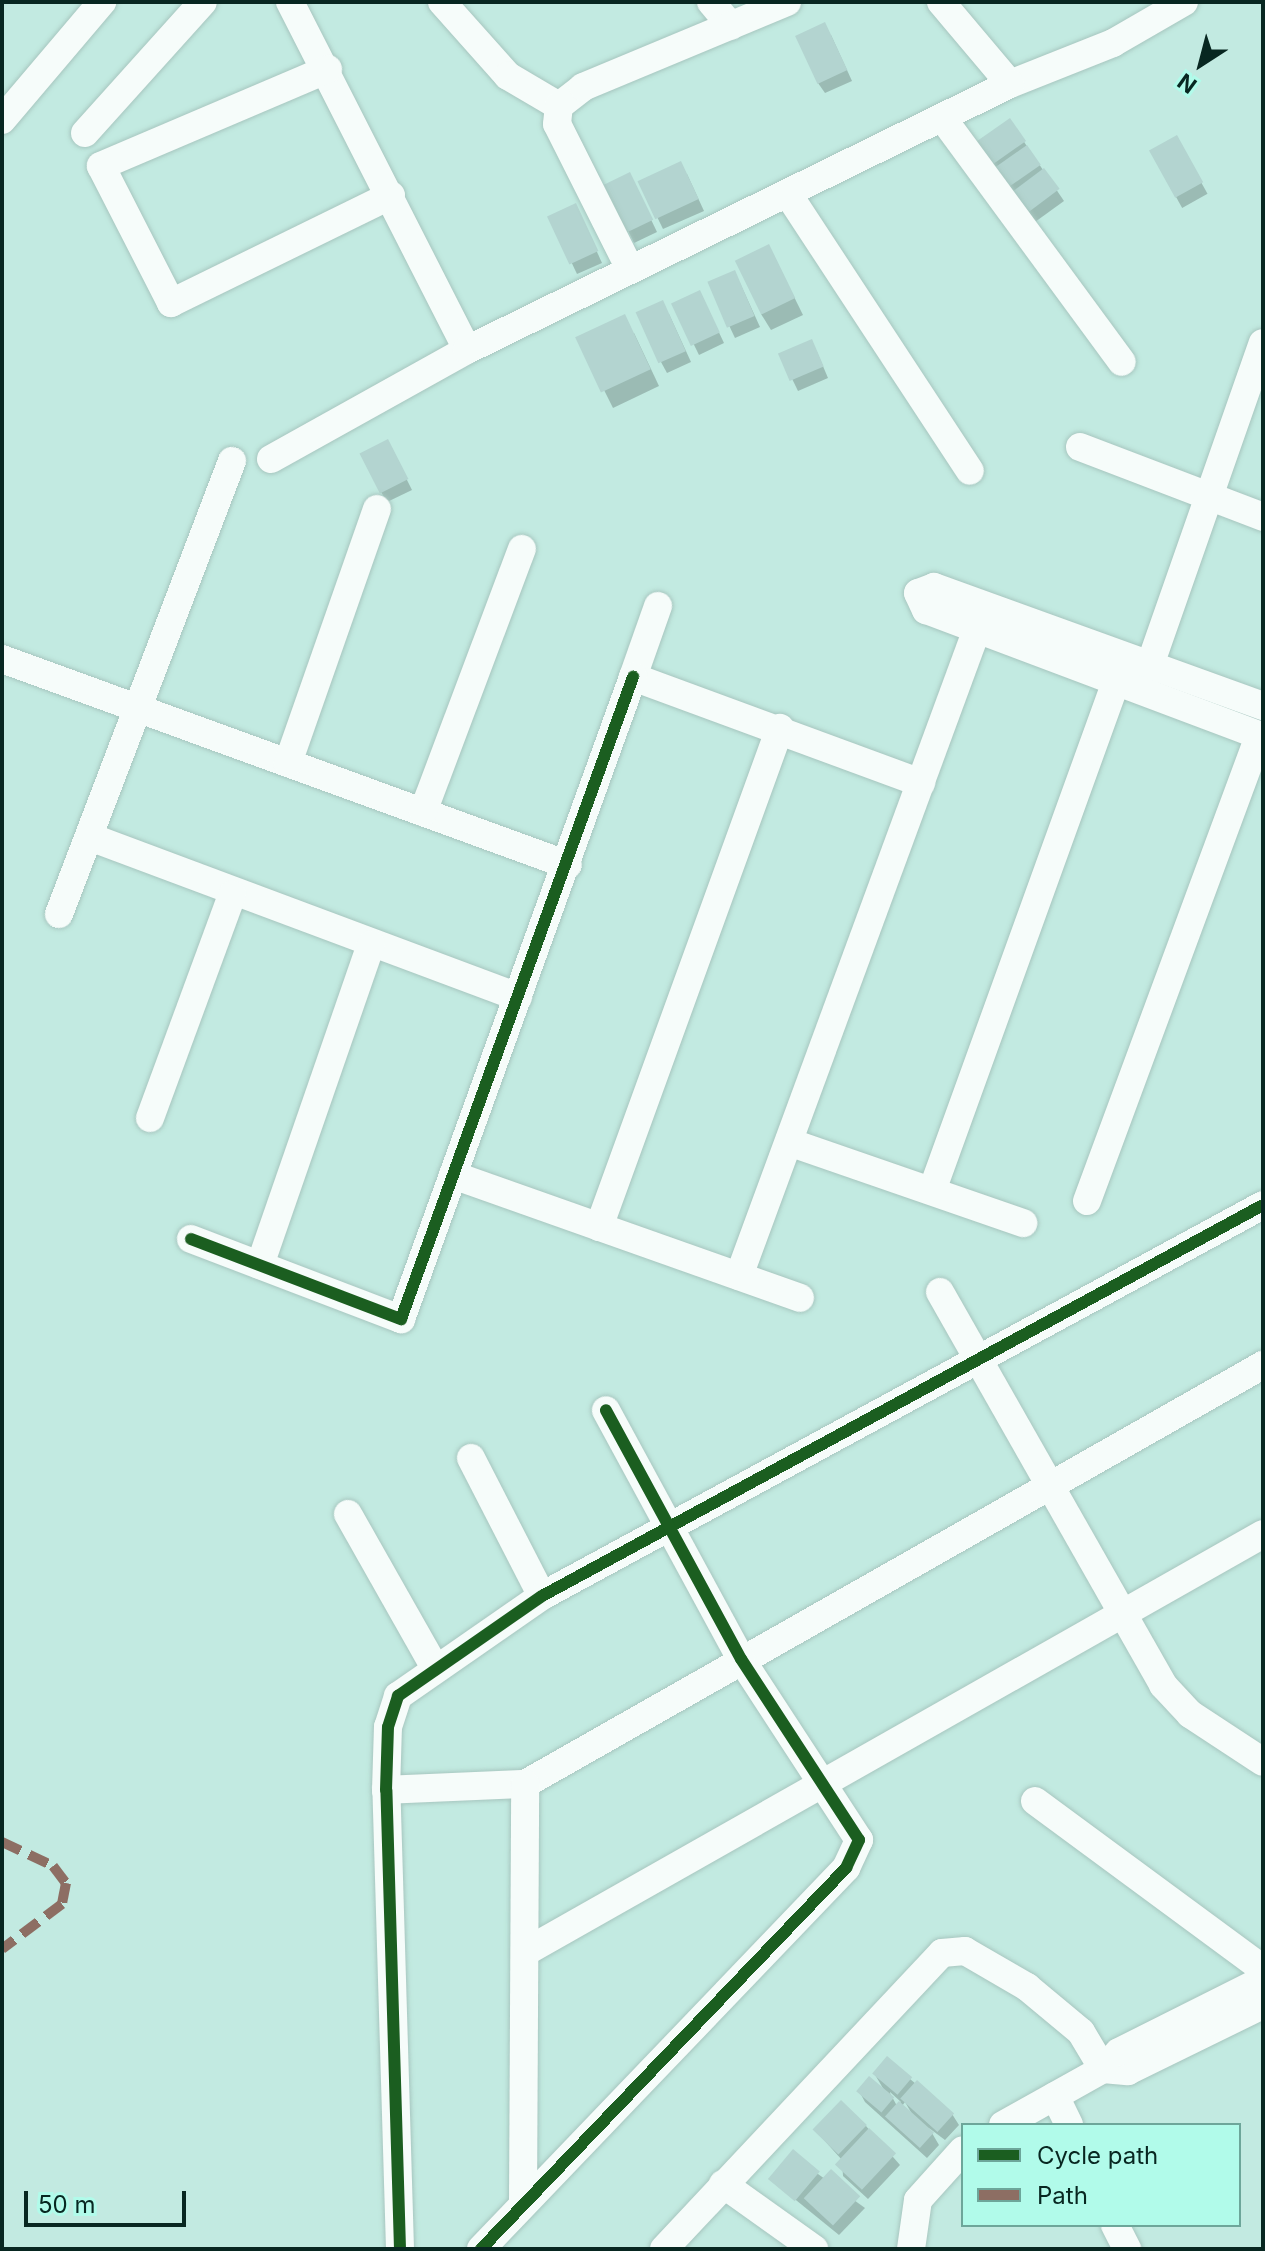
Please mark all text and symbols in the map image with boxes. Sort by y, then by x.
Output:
north arrow [1161,24,1241,104]
text: N [1172,68,1201,99]
legend [961,2123,1241,2227]
text: Cycle path [1037,2141,1158,2170]
scale bar [28,2175,190,2225]
text: Path [1037,2181,1088,2210]
text: 50 m [38,2190,96,2219]

